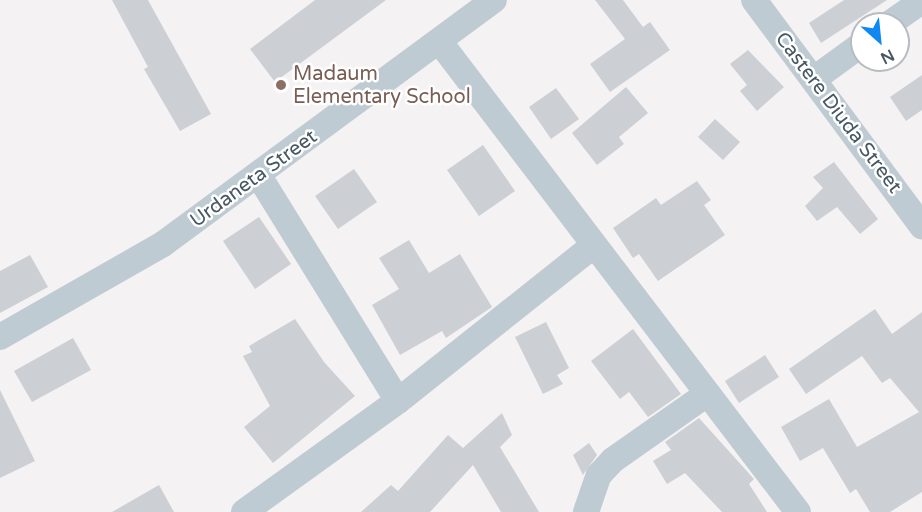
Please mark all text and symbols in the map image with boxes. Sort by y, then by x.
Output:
north arrow [850,12,910,72]
street label: Castere Diuda Street [770,28,906,198]
text: N [877,44,898,68]
place label: Madaum Elementary School [293,62,471,109]
marker: Madaum Elementary School [274,78,288,92]
street label: Urdaneta Street [186,125,322,233]

